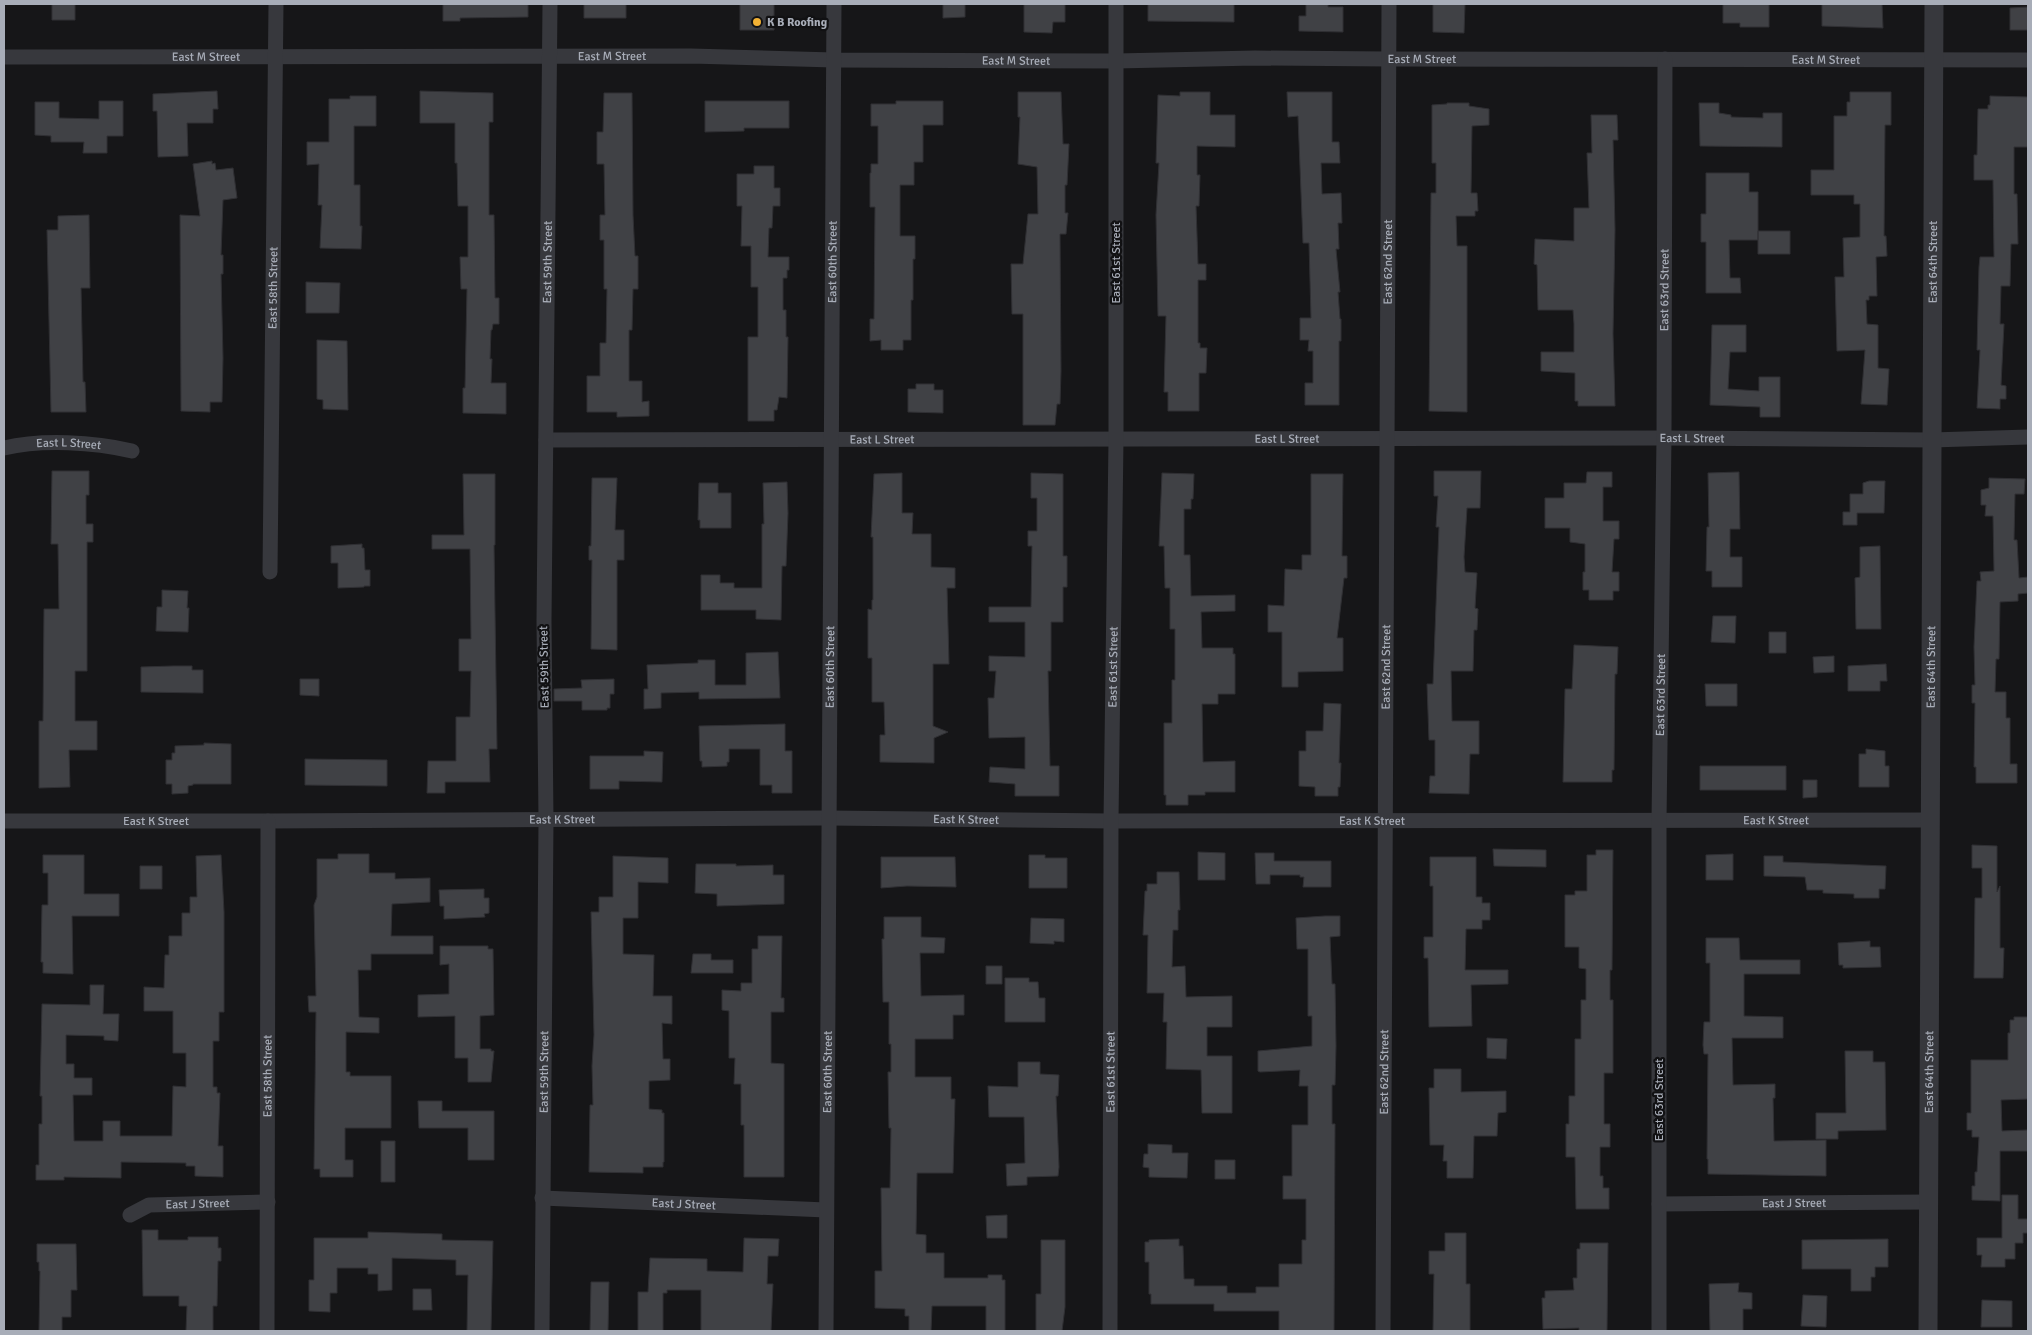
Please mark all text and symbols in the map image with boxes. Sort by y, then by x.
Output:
place label: K B Roofing [767,15,828,30]
marker: K B Roofing [751,16,763,28]
street label: East M Street [578,49,646,64]
street label: East M Street [172,50,240,65]
street label: East M Street [1388,52,1456,67]
street label: East M Street [1792,53,1860,68]
street label: East M Street [982,54,1050,69]
street label: East 62nd Street [1381,220,1396,304]
street label: East 59th Street [540,221,556,303]
street label: East 60th Street [825,221,841,303]
street label: East 64th Street [1926,221,1941,303]
street label: East 61st Street [1109,222,1124,304]
street label: East 58th Street [266,247,281,329]
street label: East 63rd Street [1657,249,1672,331]
street label: East L Street [1659,431,1725,446]
street label: East L Street [849,432,915,447]
street label: East L Street [1254,432,1320,447]
street label: East L Street [36,436,102,453]
street label: East 62nd Street [1379,625,1394,709]
street label: East 59th Street [536,626,553,708]
street label: East 60th Street [823,626,838,708]
street label: East 61st Street [1105,626,1122,708]
street label: East 64th Street [1924,626,1939,708]
street label: East 63rd Street [1653,654,1669,736]
street label: East K Street [529,812,595,828]
street label: East K Street [933,812,999,828]
street label: East K Street [1743,813,1809,828]
street label: East K Street [123,814,189,829]
street label: East K Street [1339,814,1405,829]
street label: East 62nd Street [1377,1030,1392,1114]
street label: East 59th Street [537,1031,552,1113]
street label: East 60th Street [820,1031,836,1113]
street label: East 61st Street [1103,1031,1119,1113]
street label: East 64th Street [1922,1031,1937,1113]
street label: East 58th Street [260,1035,276,1117]
street label: East 63rd Street [1652,1059,1667,1141]
street label: East J Street [165,1196,230,1213]
street label: East J Street [651,1196,716,1213]
street label: East J Street [1762,1196,1826,1211]

